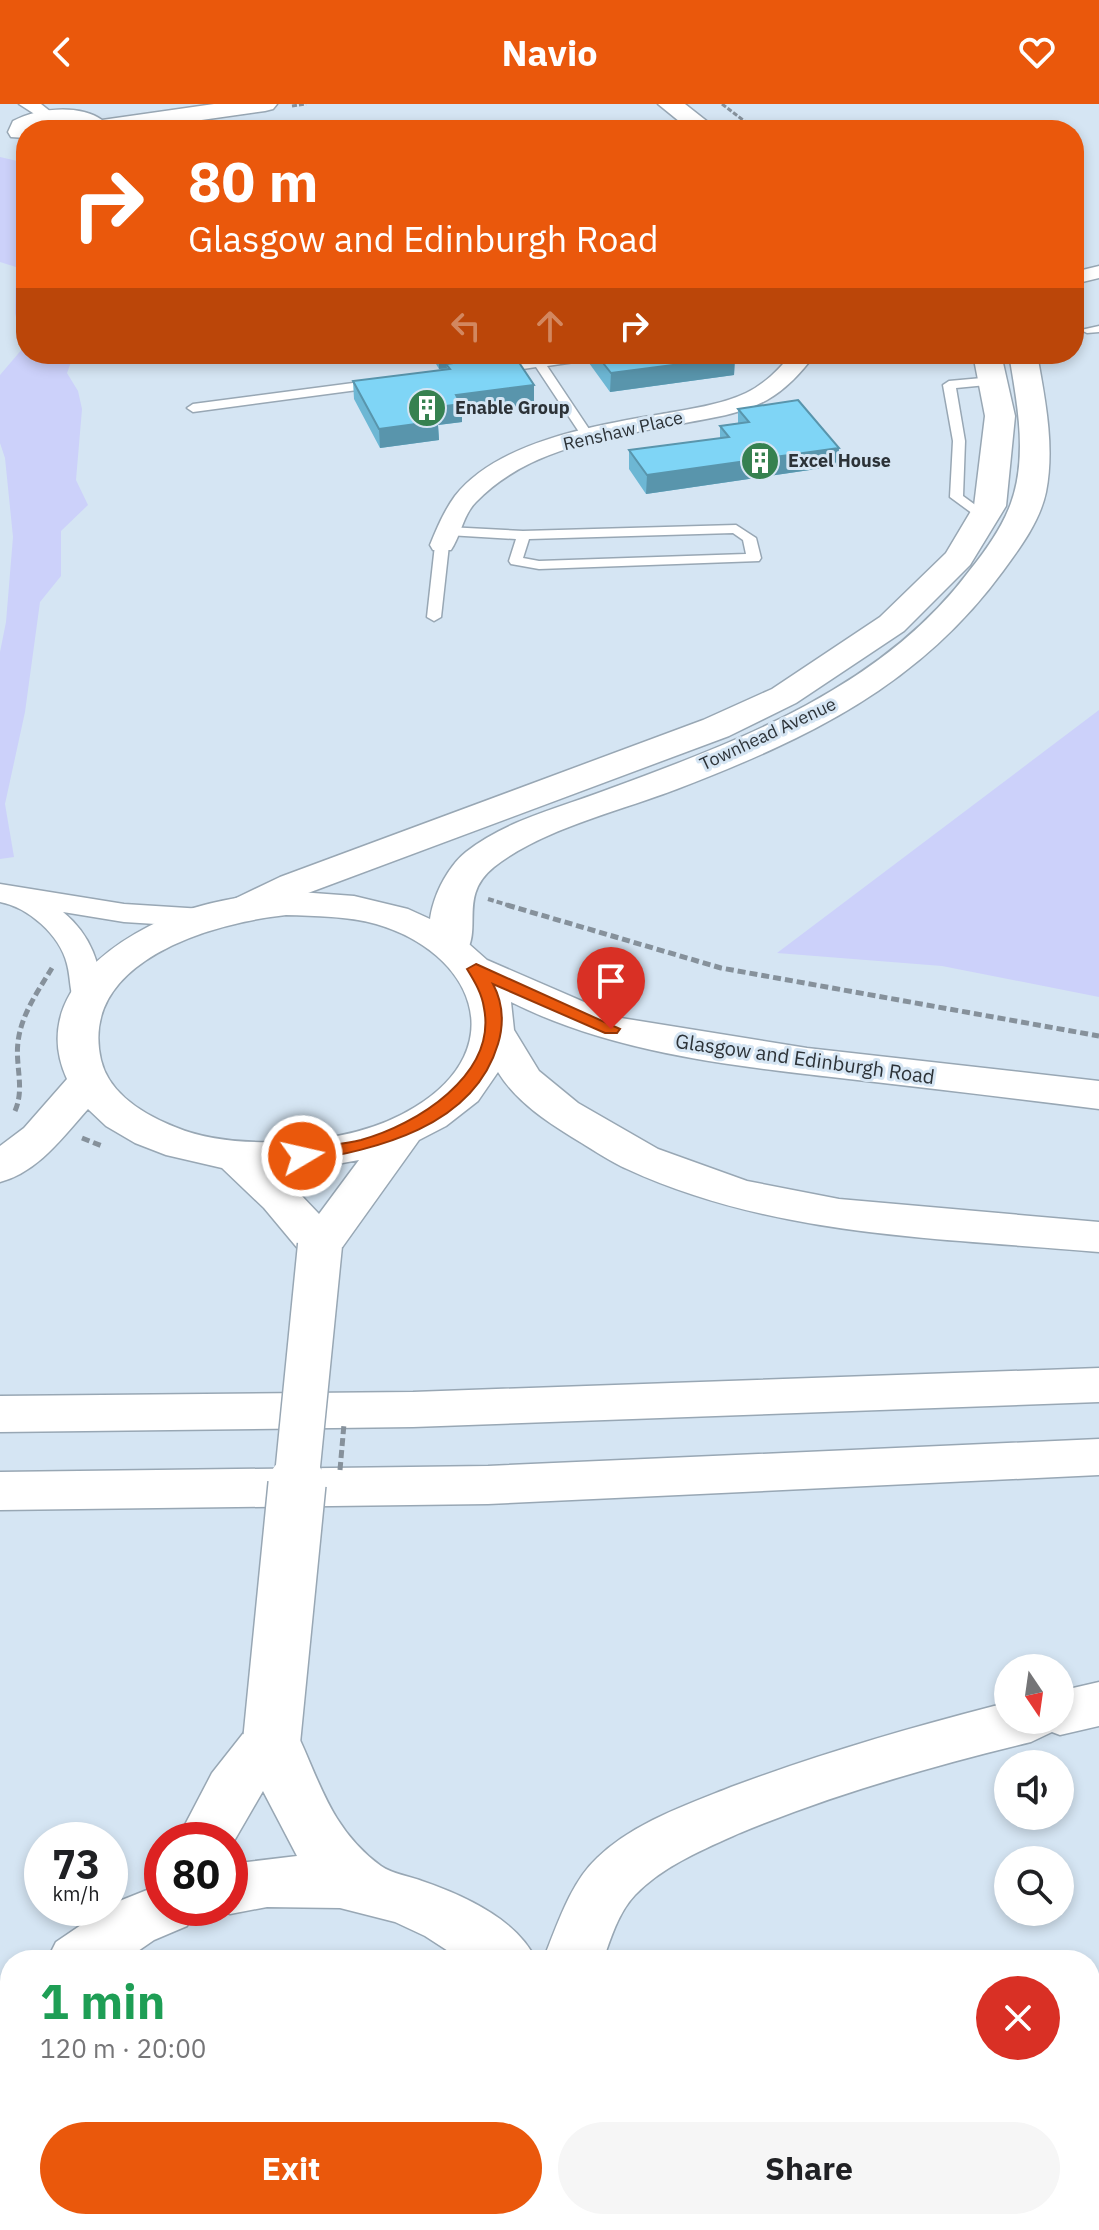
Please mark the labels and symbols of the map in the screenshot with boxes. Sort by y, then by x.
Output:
building icon: Enable Group [406,387,448,429]
place label: Enable Group [455,396,570,419]
street label: Renshaw Place [561,406,685,455]
building icon: Excel House [739,440,781,482]
place label: Excel House [788,449,891,472]
street label: Townhead Avenue [696,692,840,775]
pin [577,947,645,1029]
street label: Glasgow and Edinburgh Road [674,1027,936,1090]
position arrow [260,1114,344,1198]
north arrow [994,1654,1074,1734]
speed limit sign: 80 [144,1822,248,1926]

